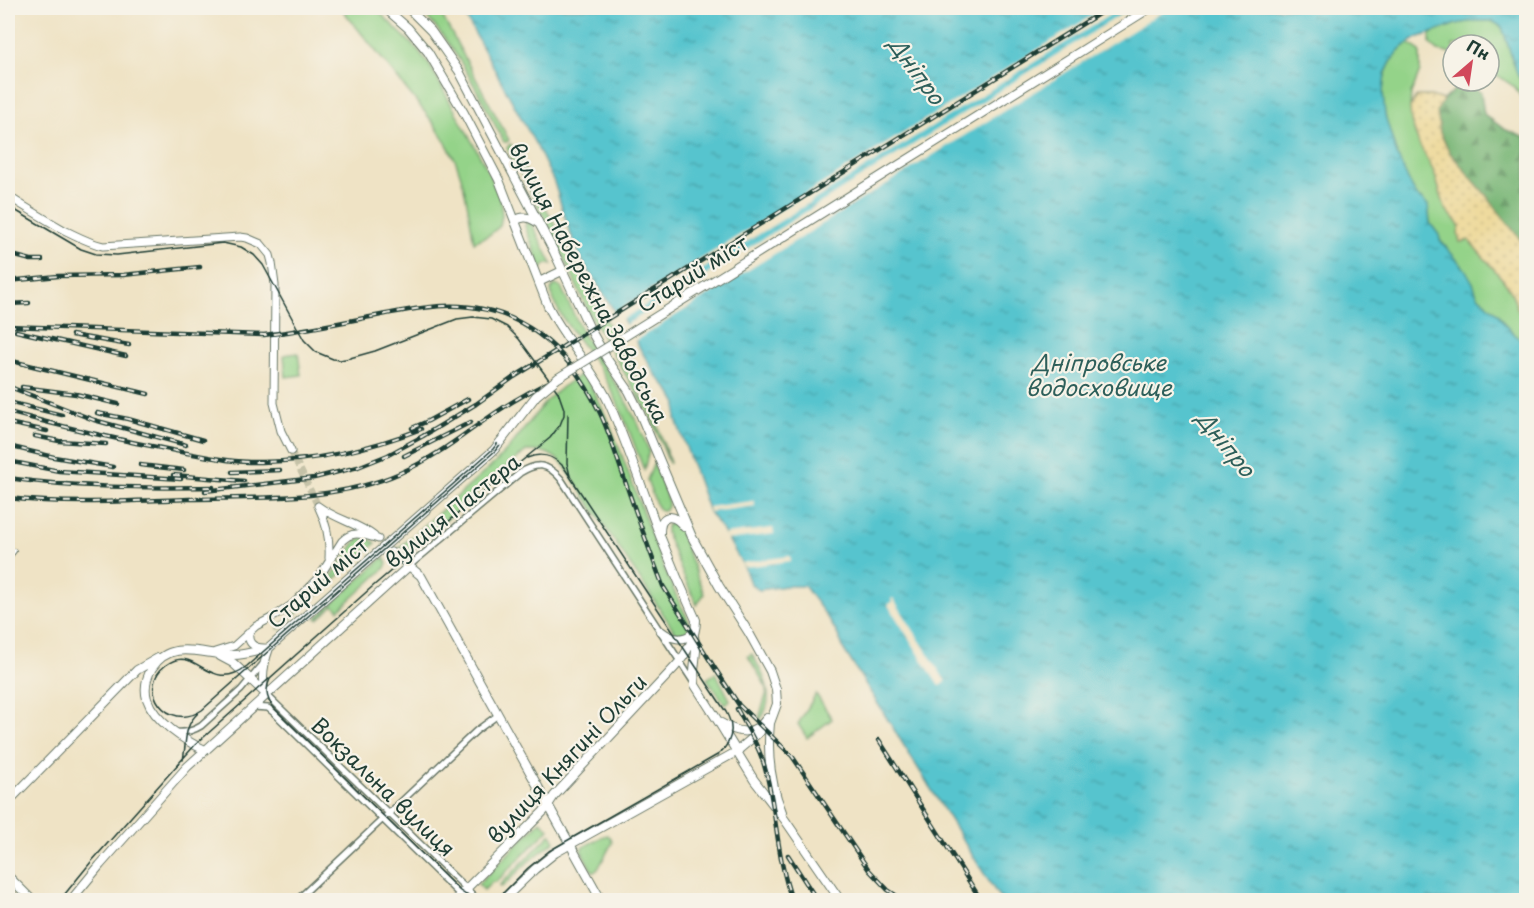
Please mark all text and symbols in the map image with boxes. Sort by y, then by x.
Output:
water label: Дніпро [881,28,955,112]
north arrow [1441,33,1501,93]
text: Пн [1463,33,1495,65]
street label: вулиця Набережна Заводська [502,136,678,428]
street label: Старий міст [630,226,754,320]
water label: Дніпровське водосховище [1026,345,1173,403]
water label: Дніпро [1189,401,1265,484]
street label: вулиця Пастера [377,445,527,575]
street label: Старий міст [259,528,375,635]
street label: вулиця Княгині Ольги [479,666,653,850]
street label: Вокзальна вулиця [305,709,463,863]

